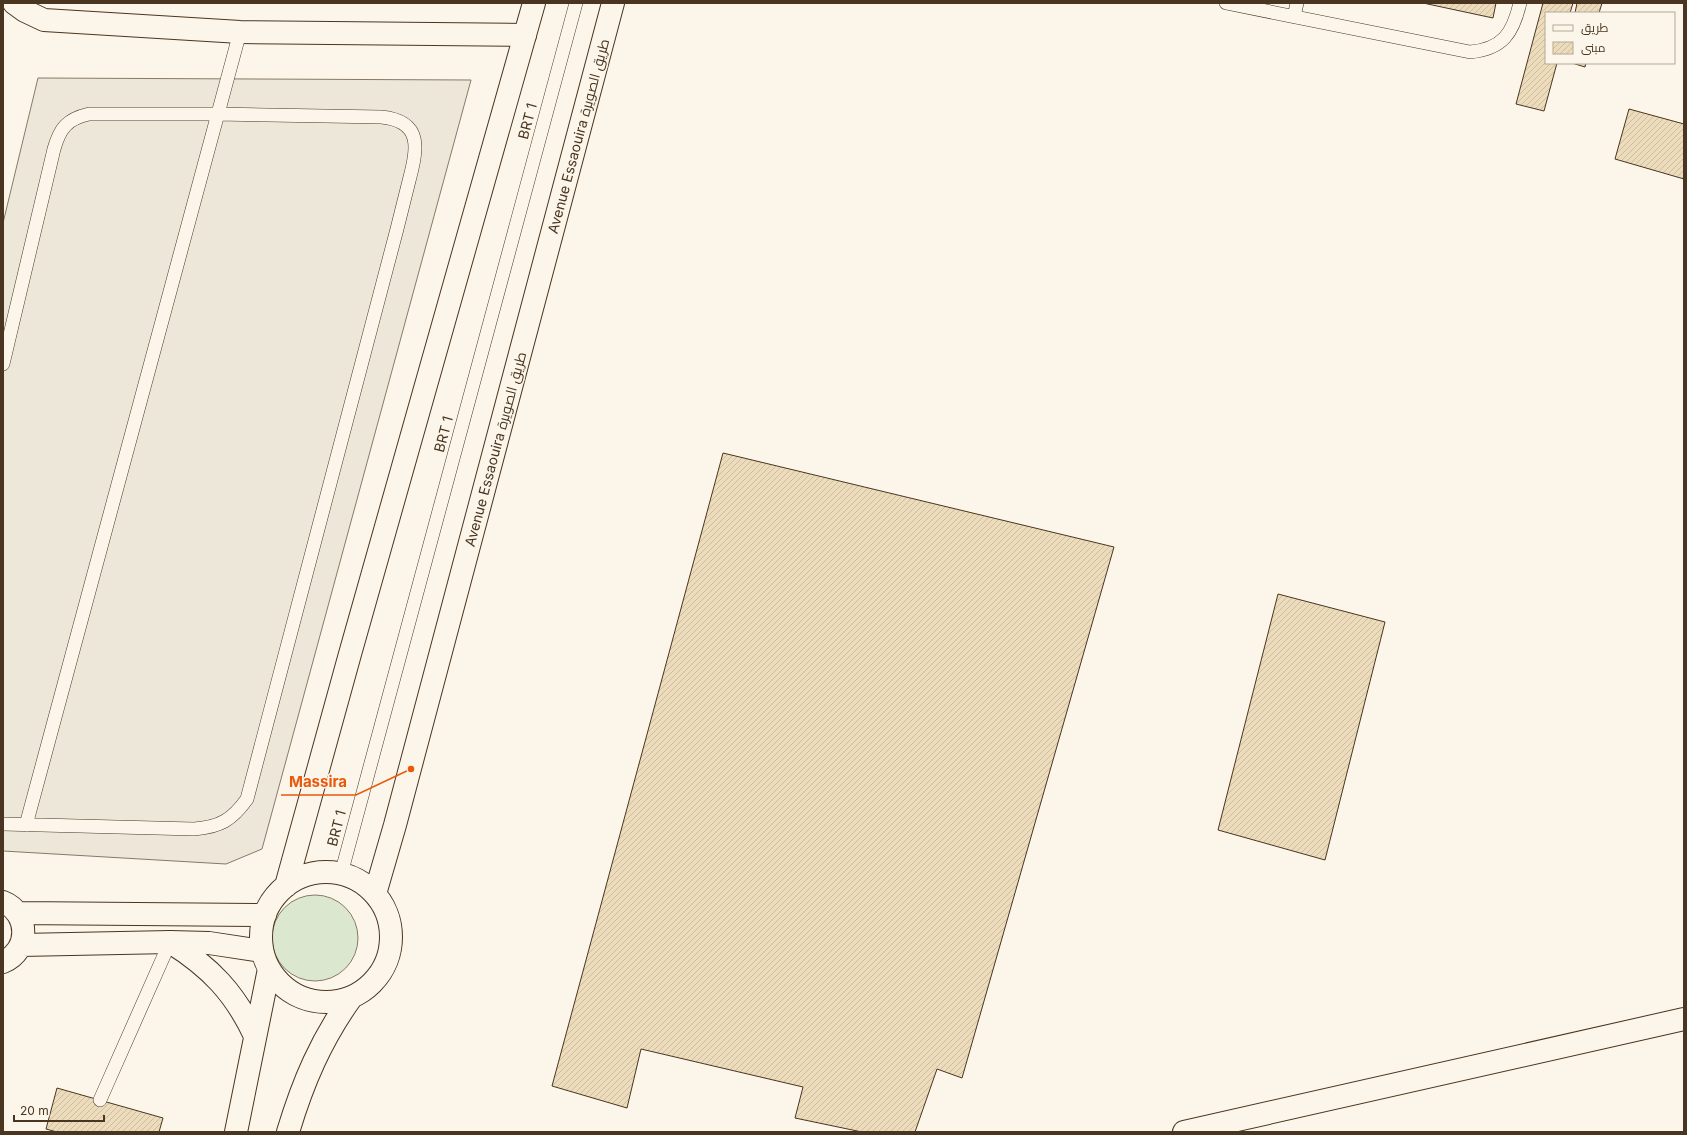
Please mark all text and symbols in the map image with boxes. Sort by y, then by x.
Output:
legend [1545,12,1675,64]
text: طريق [1581,20,1609,35]
street label: Avenue Essaouira طريق الصويرة [544,37,613,236]
text: مبنى [1581,40,1606,55]
street label: BRT 1 [514,101,540,141]
street label: Avenue Essaouira طريق الصويرة [461,350,530,549]
street label: BRT 1 [430,414,456,454]
callout: Massira [281,768,356,795]
text: Massira [289,772,347,791]
street label: BRT 1 [323,808,349,848]
scale bar [14,1097,104,1123]
text: 20 m [20,1103,49,1118]

